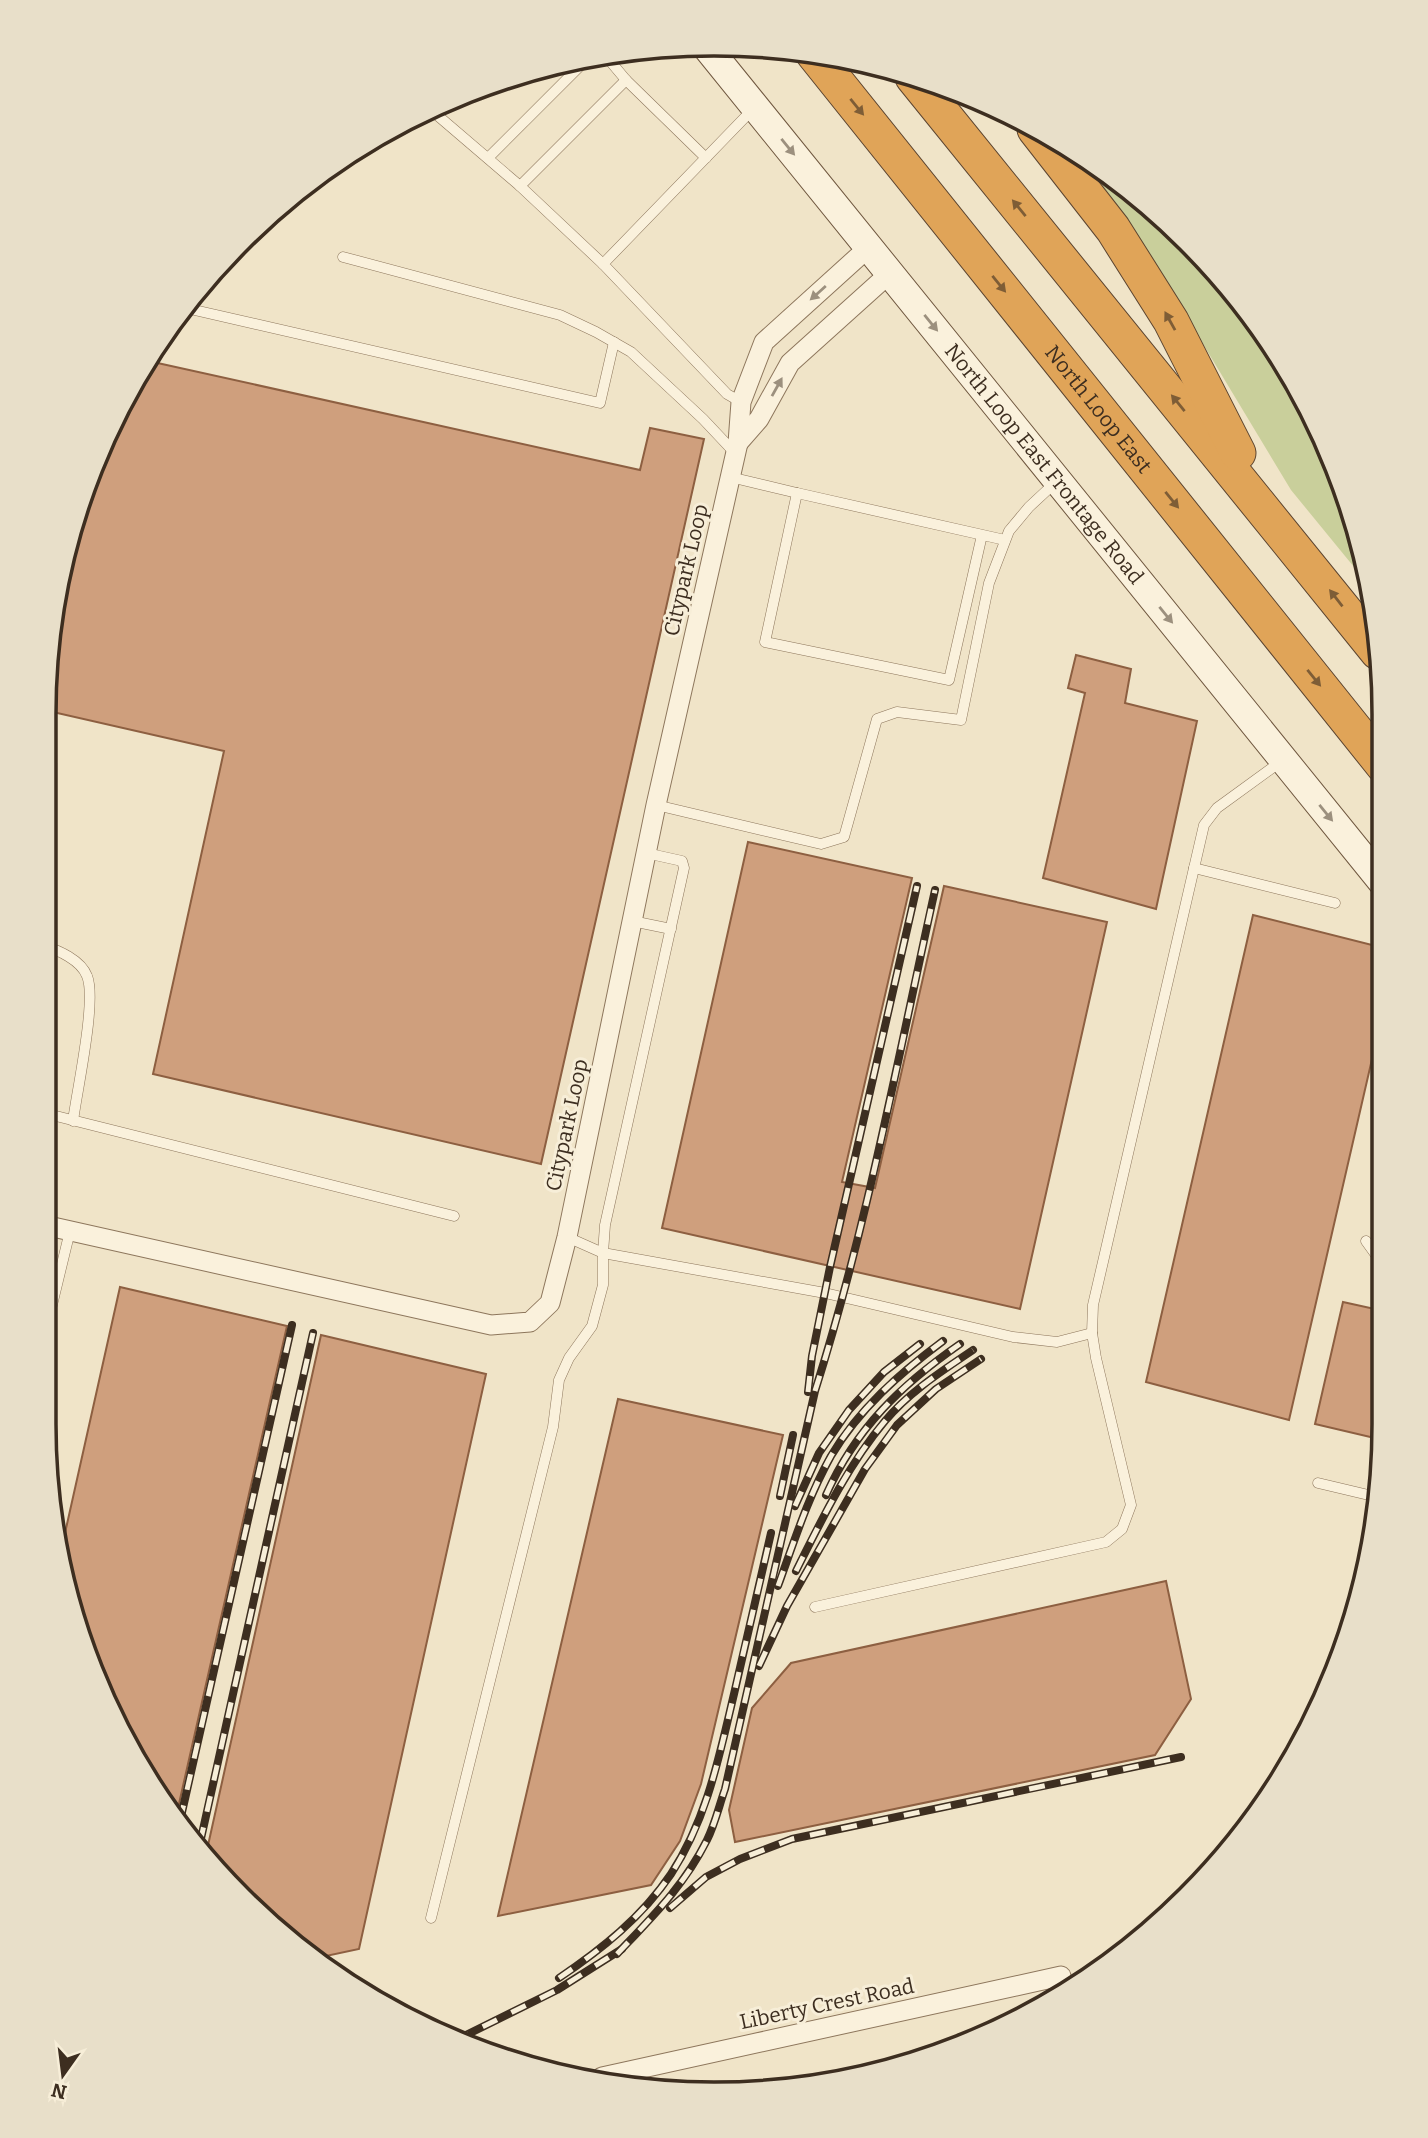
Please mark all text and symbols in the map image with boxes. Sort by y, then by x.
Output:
one-way arrow [849,97,864,115]
one-way arrow [780,137,795,155]
one-way arrow [1012,199,1027,216]
one-way arrow [991,276,1006,293]
one-way arrow [809,285,827,301]
one-way arrow [1164,311,1176,331]
one-way arrow [923,314,938,332]
street label: North Loop East Frontage Road [939,339,1149,589]
street label: North Loop East [1039,340,1158,479]
one-way arrow [771,377,783,397]
one-way arrow [1171,394,1186,411]
one-way arrow [1164,491,1179,509]
street label: Citypark Loop [658,502,714,638]
one-way arrow [1328,590,1343,608]
one-way arrow [1158,606,1173,623]
one-way arrow [1306,669,1321,686]
one-way arrow [1318,804,1333,821]
street label: Citypark Loop [540,1056,594,1194]
street label: Liberty Crest Road [737,1973,917,2035]
north arrow [28,2040,98,2110]
text: N [49,2078,69,2104]

